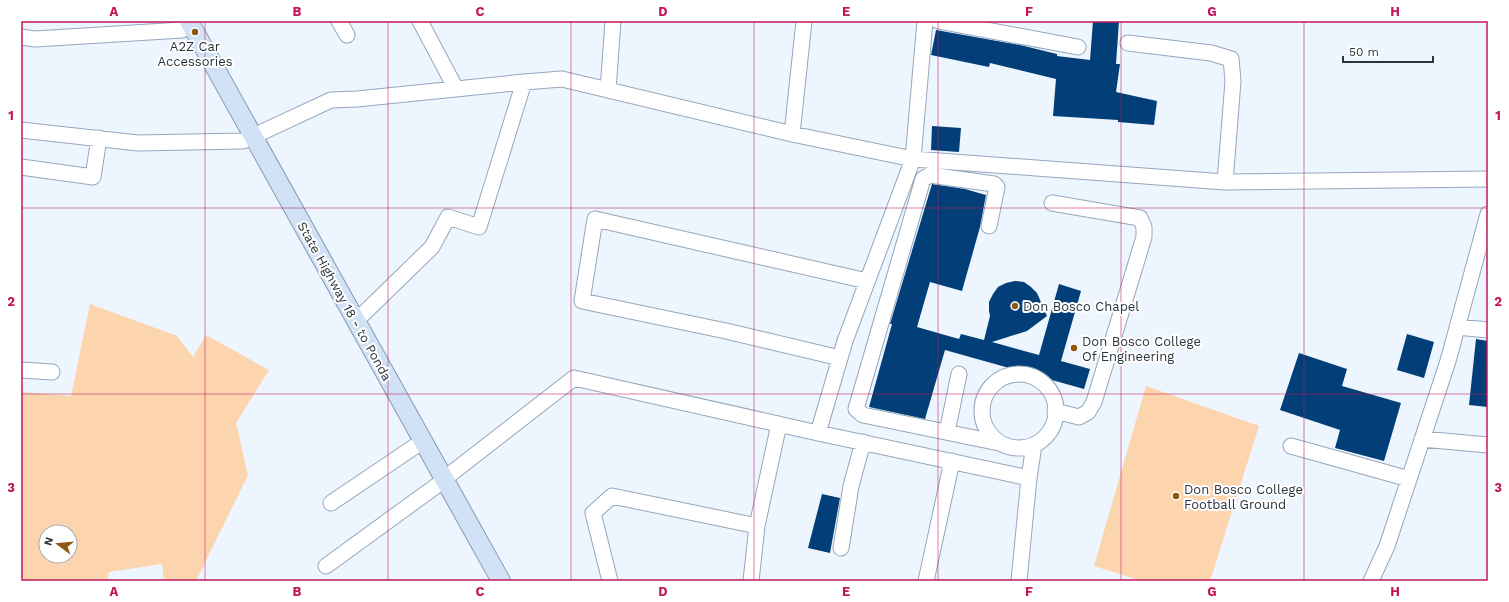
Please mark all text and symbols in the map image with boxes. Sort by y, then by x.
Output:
text: A [110,4,119,19]
text: B [293,4,302,19]
text: C [476,4,485,19]
text: D [658,4,668,19]
text: E [842,4,850,19]
text: F [1025,4,1033,19]
text: G [1207,4,1217,19]
text: H [1390,4,1400,19]
marker: A2Z Car Accessories [190,27,200,37]
scale bar [1343,38,1433,64]
place label: A2Z Car Accessories [157,39,233,69]
text: 50 m [1349,45,1379,59]
text: 1 [8,108,14,123]
text: 1 [1495,108,1501,123]
street label: State Highway 18 - to Ponda [294,219,395,384]
text: 2 [7,294,15,309]
text: 2 [1494,294,1502,309]
place label: Don Bosco Chapel [1023,299,1139,314]
marker: Don Bosco Chapel [1010,301,1020,311]
place label: Don Bosco College Of Engineering [1082,334,1201,364]
marker: Don Bosco College Of Engineering [1069,343,1079,353]
text: 3 [7,480,15,495]
text: 3 [1494,480,1502,495]
place label: Don Bosco College Football Ground [1184,482,1303,512]
marker: Don Bosco College Football Ground [1171,491,1181,501]
north arrow [38,524,78,564]
text: N [41,536,56,547]
text: A [110,584,119,599]
text: B [293,584,302,599]
text: C [476,584,485,599]
text: D [658,584,668,599]
text: E [842,584,850,599]
text: F [1025,584,1033,599]
text: G [1207,584,1217,599]
text: H [1390,584,1400,599]

